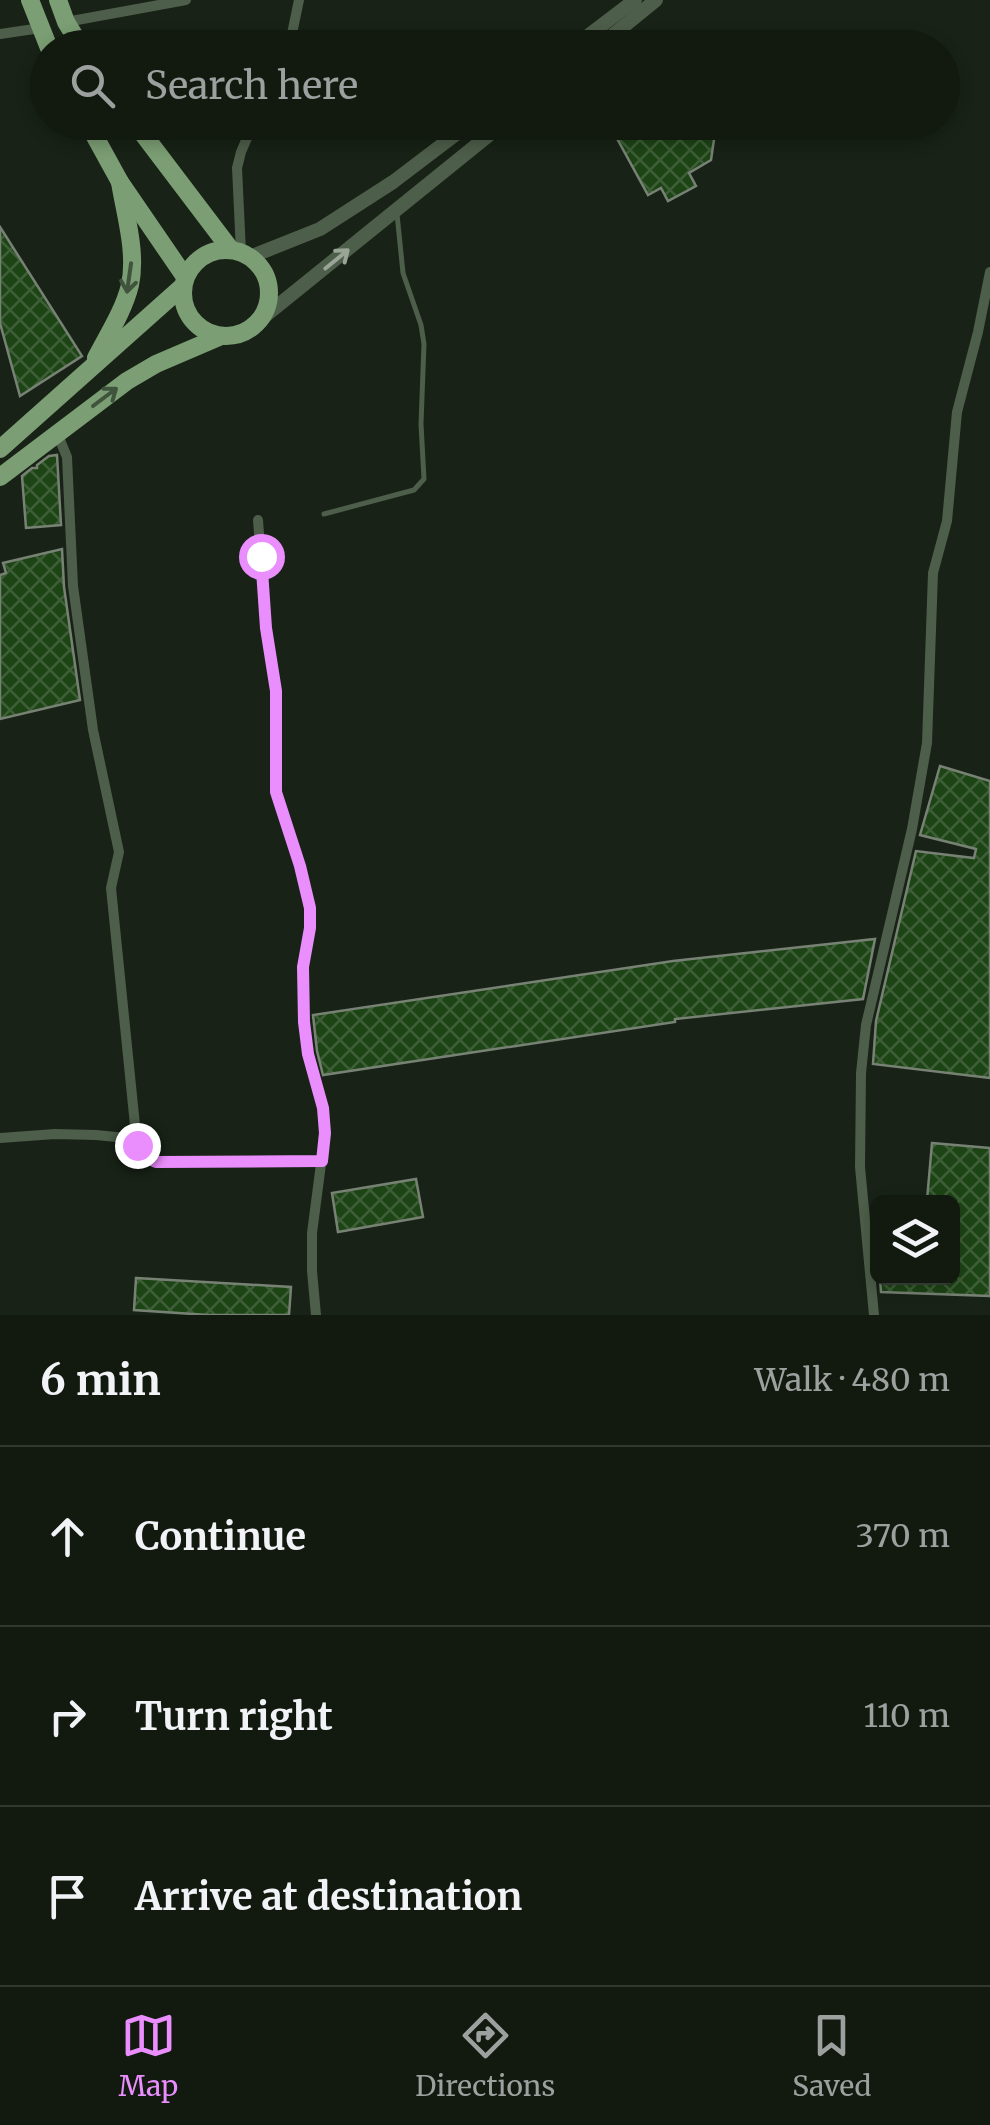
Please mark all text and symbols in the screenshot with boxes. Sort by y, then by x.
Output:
search box [30,30,960,140]
icon: search [65,58,120,113]
text: Search here [145,62,358,109]
one-way arrow [323,248,349,270]
one-way arrow [119,261,137,294]
one-way arrow [91,386,118,407]
route start [239,534,285,580]
route end [115,1123,161,1169]
map controls [870,1195,960,1285]
button: layers [870,1195,960,1285]
text: 6 min [40,1354,161,1406]
text: Walk · 480 m [754,1360,950,1400]
icon: ahead [40,1509,95,1564]
text: Continue [135,1513,306,1560]
text: 370 m [855,1516,950,1556]
icon: right [40,1689,95,1744]
text: Turn right [135,1693,333,1740]
text: 110 m [863,1696,950,1736]
icon: arrive [40,1869,95,1924]
text: Arrive at destination [135,1873,522,1920]
tab: Map [118,2008,178,2104]
tab: Directions [415,2008,555,2104]
tab: Saved [792,2008,871,2104]

